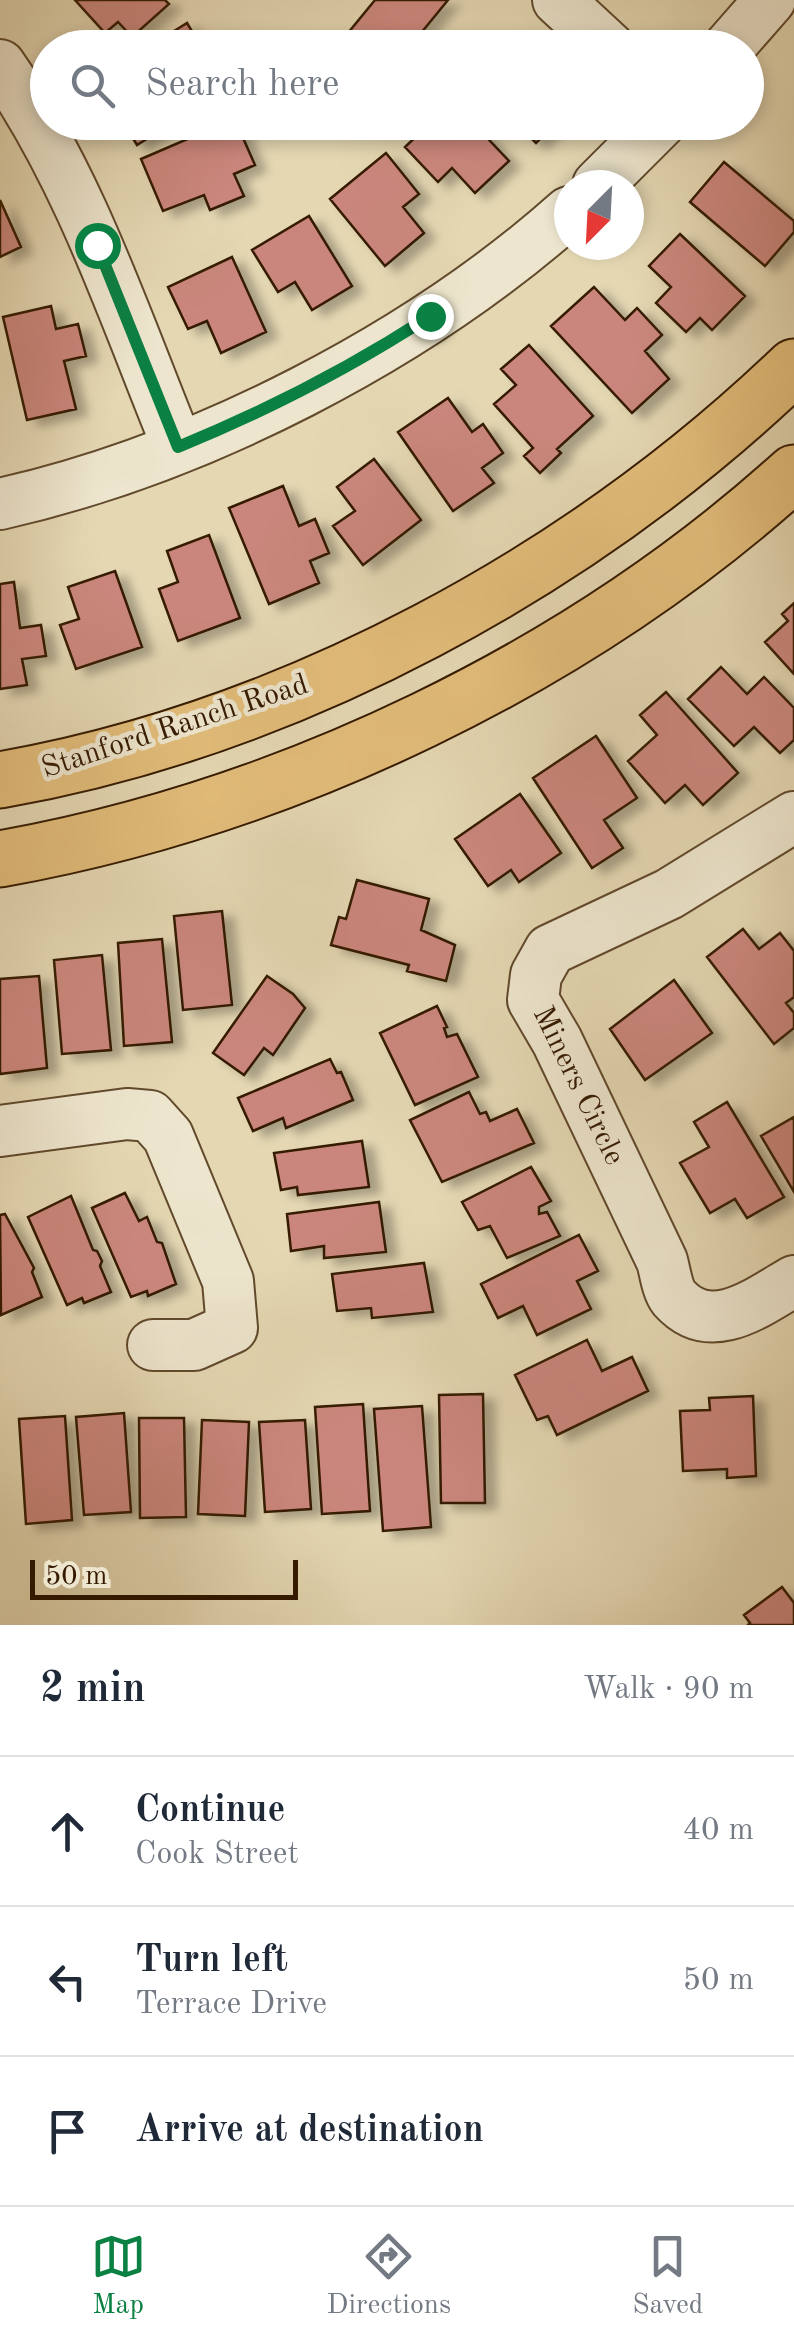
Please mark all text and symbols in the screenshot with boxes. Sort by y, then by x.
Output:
search box [30,30,764,140]
icon: search [65,58,120,113]
text: Search here [145,66,340,104]
north arrow [554,170,644,260]
route start [75,223,121,269]
route end [408,294,454,340]
street label: Stanford Ranch Road [38,670,312,784]
street label: Miners Circle [527,1002,629,1170]
scale bar [30,1555,298,1600]
text: 50 m [45,1563,108,1591]
text: 2 min [40,1669,146,1711]
text: Walk · 90 m [583,1674,754,1706]
text: Continue [135,1792,285,1830]
icon: ahead [40,1804,95,1859]
text: 40 m [683,1815,754,1847]
text: Cook Street [135,1839,299,1871]
text: Turn left [135,1942,288,1980]
icon: left [40,1954,95,2009]
text: 50 m [683,1965,754,1997]
text: Terrace Drive [135,1989,327,2021]
icon: arrive [40,2104,95,2159]
text: Arrive at destination [135,2112,484,2150]
tab: Map [91,2229,146,2324]
tab: Directions [327,2229,451,2324]
tab: Saved [632,2229,703,2324]

